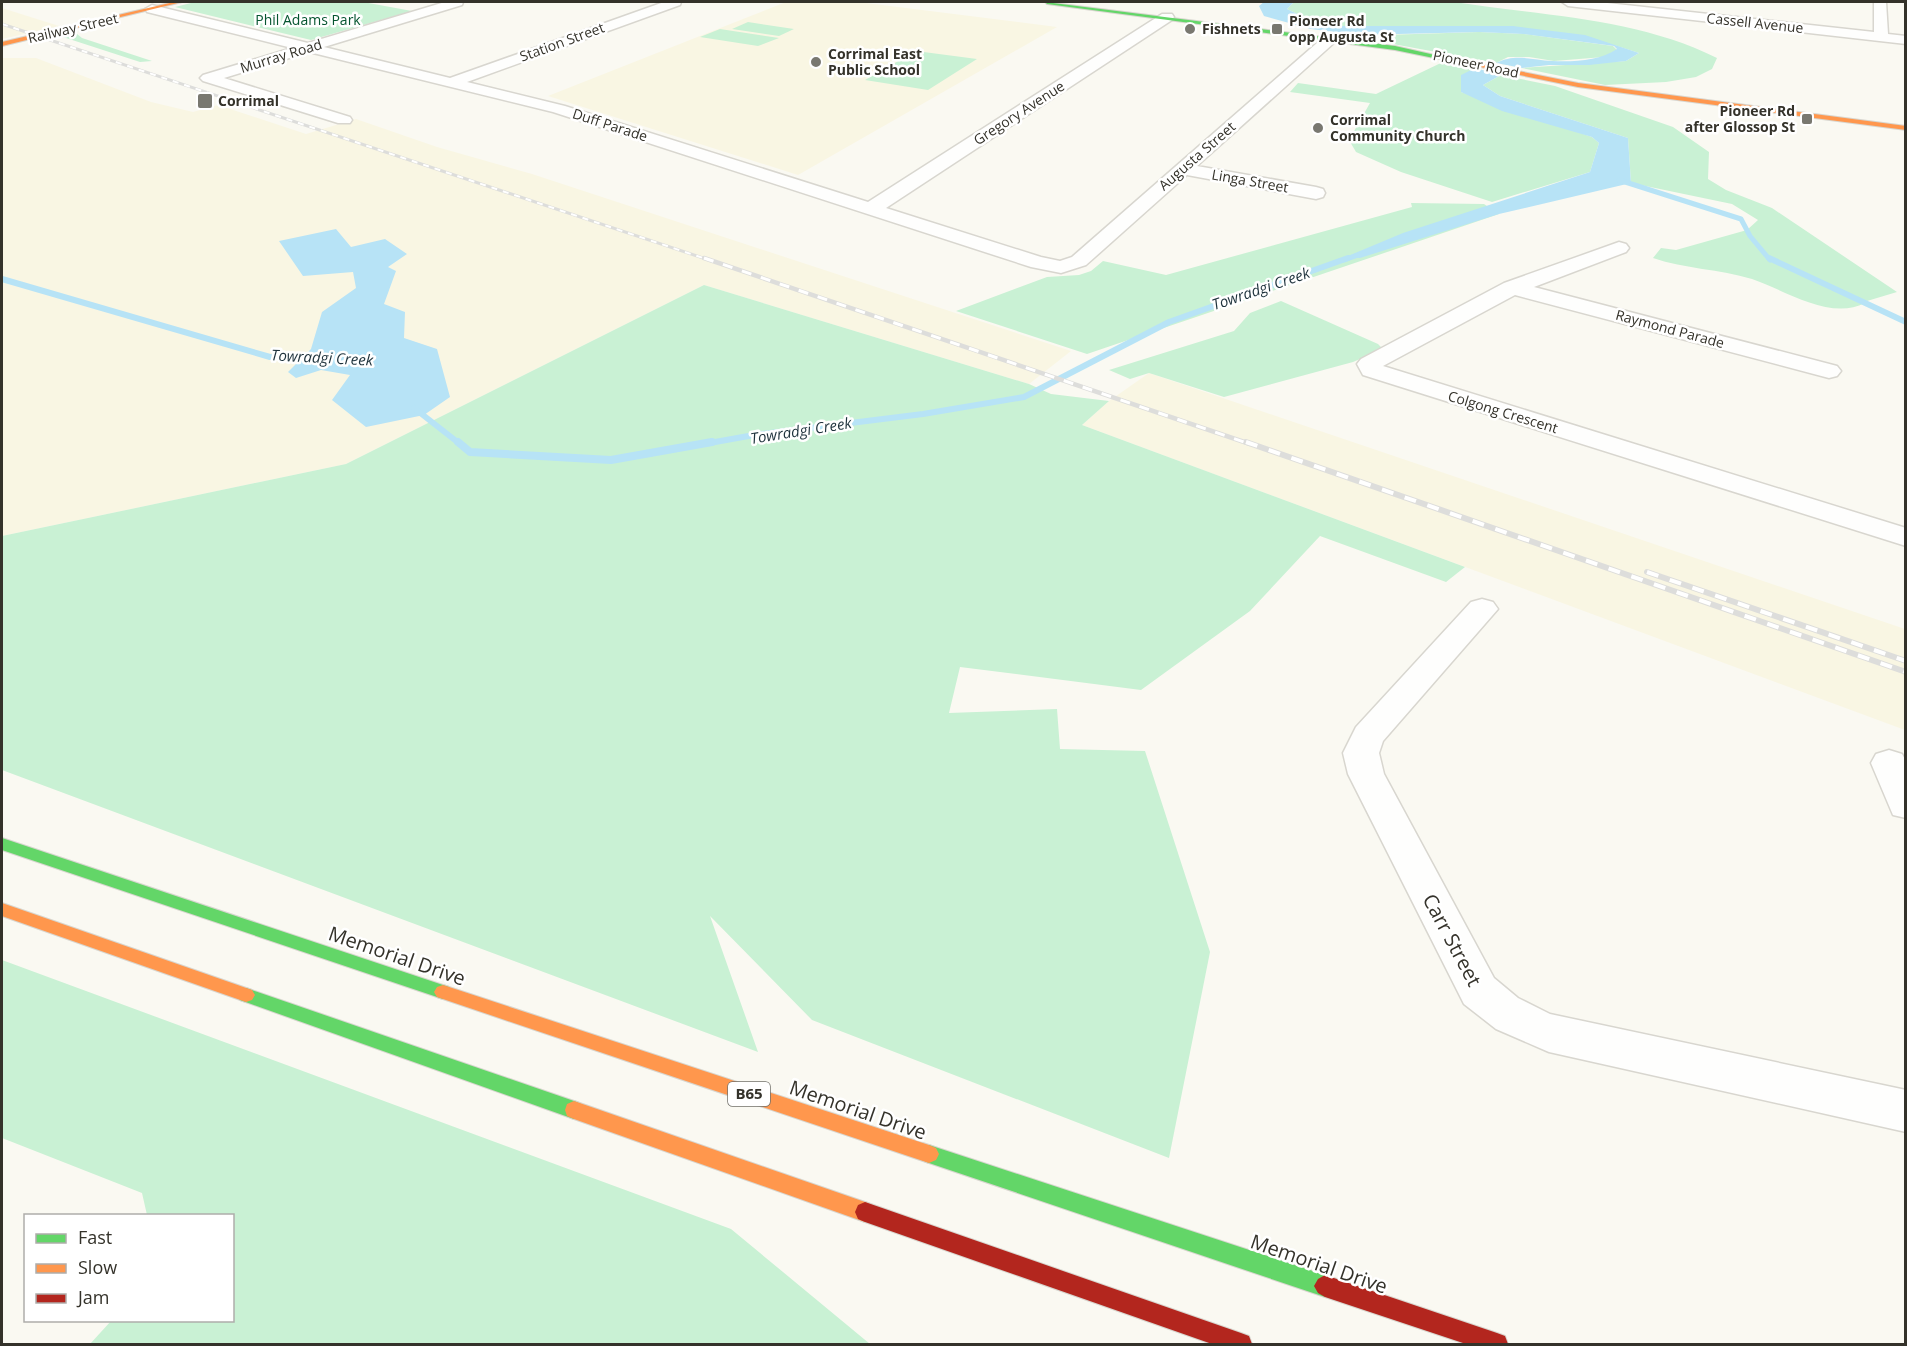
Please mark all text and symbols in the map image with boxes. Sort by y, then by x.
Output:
street label: Railway Street [26,8,120,47]
street label: Cassell Avenue [1706,8,1805,37]
park label: Phil Adams Park [255,10,361,29]
place label: Pioneer Rd opp Augusta St [1289,11,1394,46]
street label: Station Street [517,17,607,66]
place label: Fishnets [1202,19,1261,38]
marker: Fishnets [1183,22,1197,36]
marker: Pioneer Rd opp Augusta St [1270,22,1284,36]
street label: Murray Road [238,34,324,77]
place label: Corrimal East Public School [828,44,922,79]
street label: Pioneer Road [1431,45,1521,82]
marker: Corrimal East Public School [809,55,823,69]
street label: Gregory Avenue [970,76,1068,149]
place label: Corrimal [218,91,279,110]
marker: Corrimal [196,92,214,110]
place label: Pioneer Rd after Glossop St [1685,101,1795,136]
street label: Duff Parade [570,103,650,146]
place label: Corrimal Community Church [1330,110,1466,145]
marker: Pioneer Rd after Glossop St [1800,112,1814,126]
street label: Augusta Street [1154,117,1239,194]
marker: Corrimal Community Church [1311,121,1325,135]
street label: Linga Street [1210,164,1290,197]
water label: Towradgi Creek [1209,262,1313,314]
street label: Raymond Parade [1614,305,1727,352]
water label: Towradgi Creek [270,344,374,370]
street label: Colgong Crescent [1446,386,1560,437]
water label: Towradgi Creek [749,412,854,448]
street label: Carr Street [1417,889,1488,991]
street label: Memorial Drive [325,919,469,992]
street label: Memorial Drive [786,1073,930,1146]
road number: B65 [728,1082,770,1106]
legend [24,1214,234,1322]
text: Fast [78,1225,112,1249]
street label: Memorial Drive [1247,1227,1391,1300]
text: Slow [78,1255,117,1279]
text: Jam [76,1285,110,1309]

